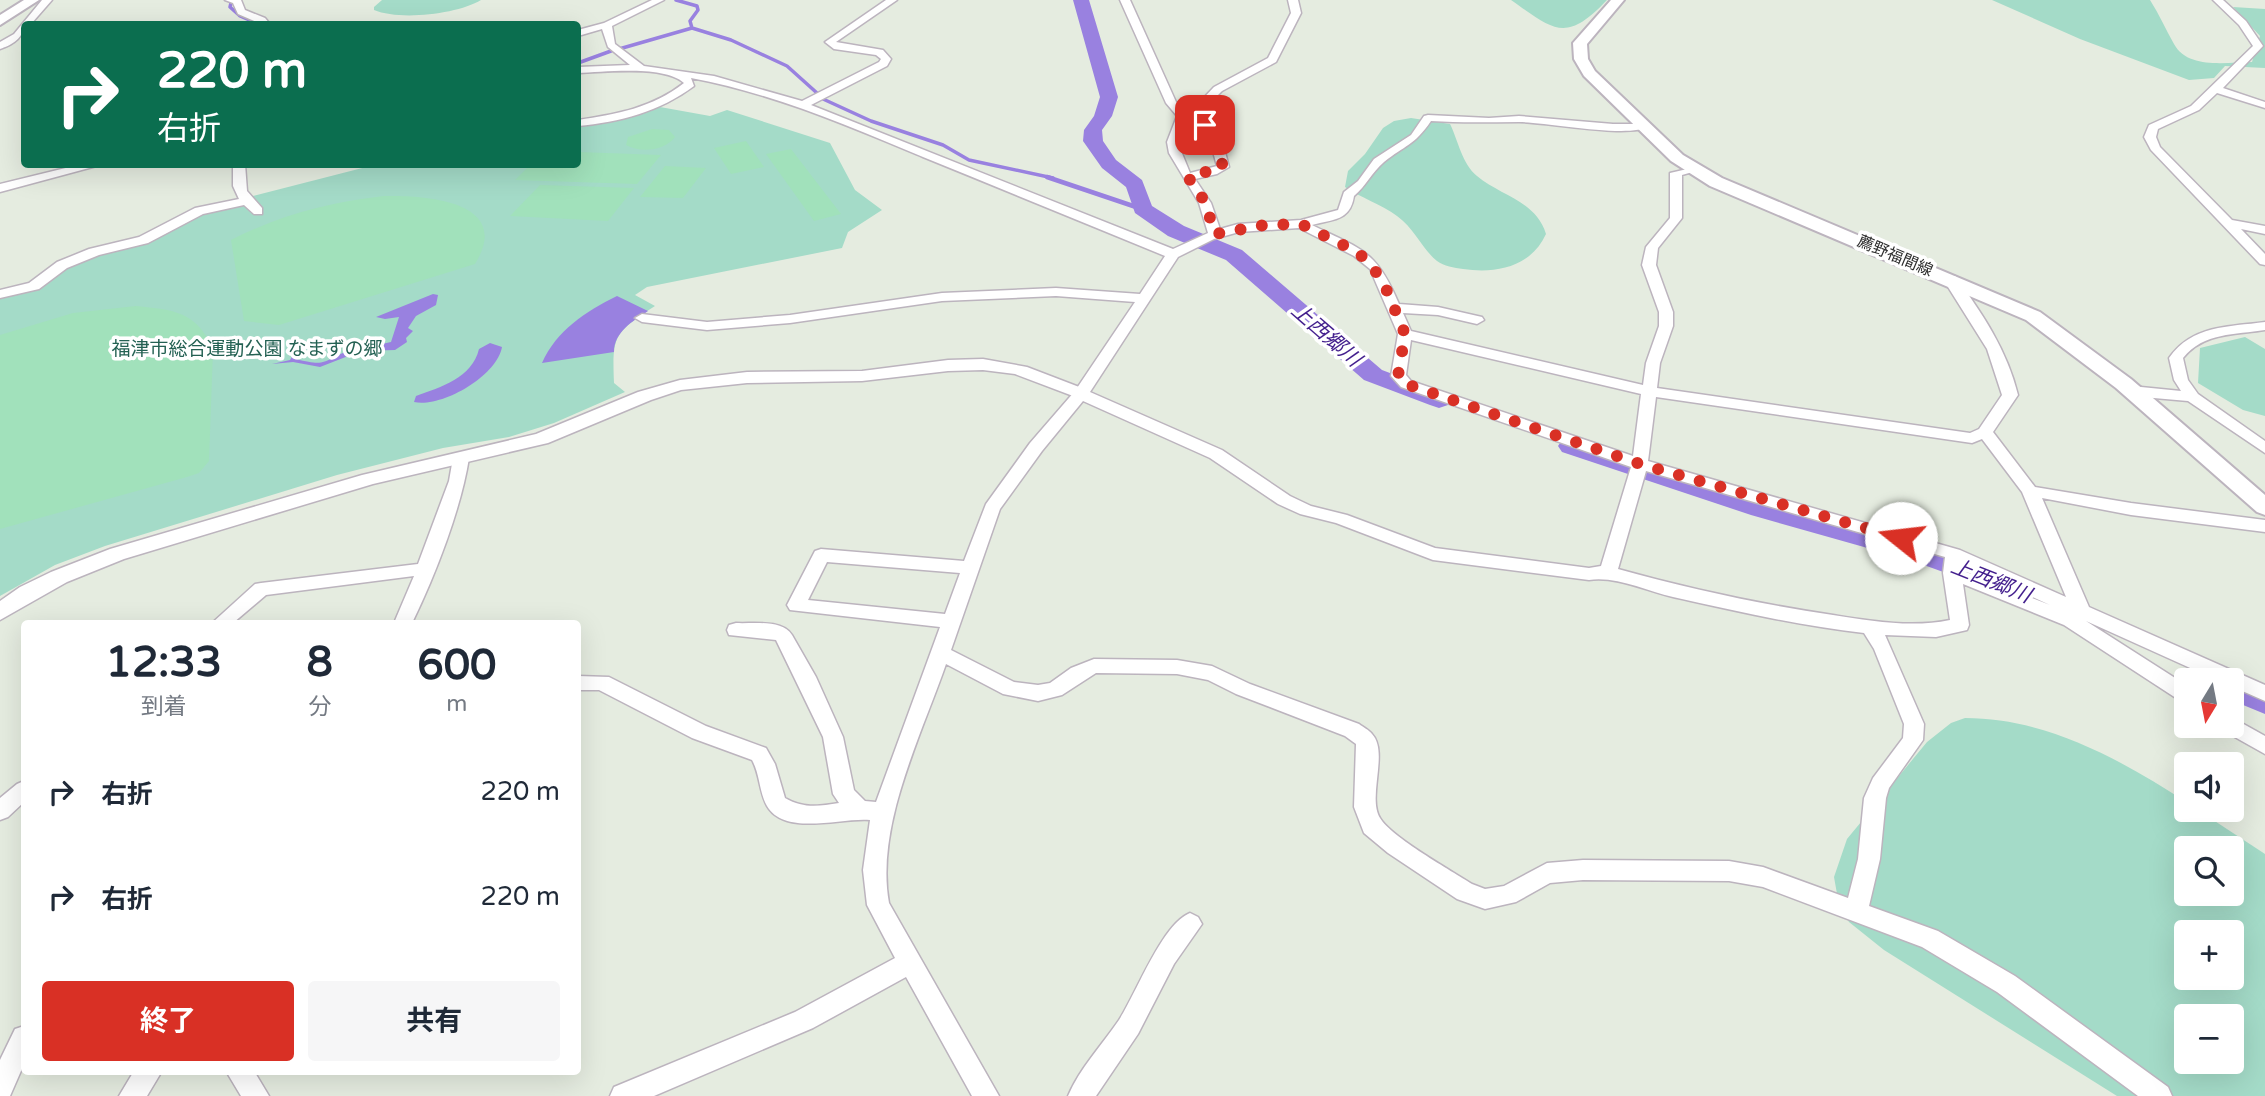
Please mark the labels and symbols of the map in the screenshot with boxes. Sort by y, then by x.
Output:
pin [1175,95,1235,155]
street label: 薦野福間線 [1854,231,1936,281]
water label: 上西郷川 [1286,298,1367,373]
park label: 福津市総合運動公園 なまずの郷 [112,338,382,360]
position arrow [1864,501,1938,575]
water label: 上西郷川 [1947,554,2036,609]
north arrow [2174,668,2244,738]

